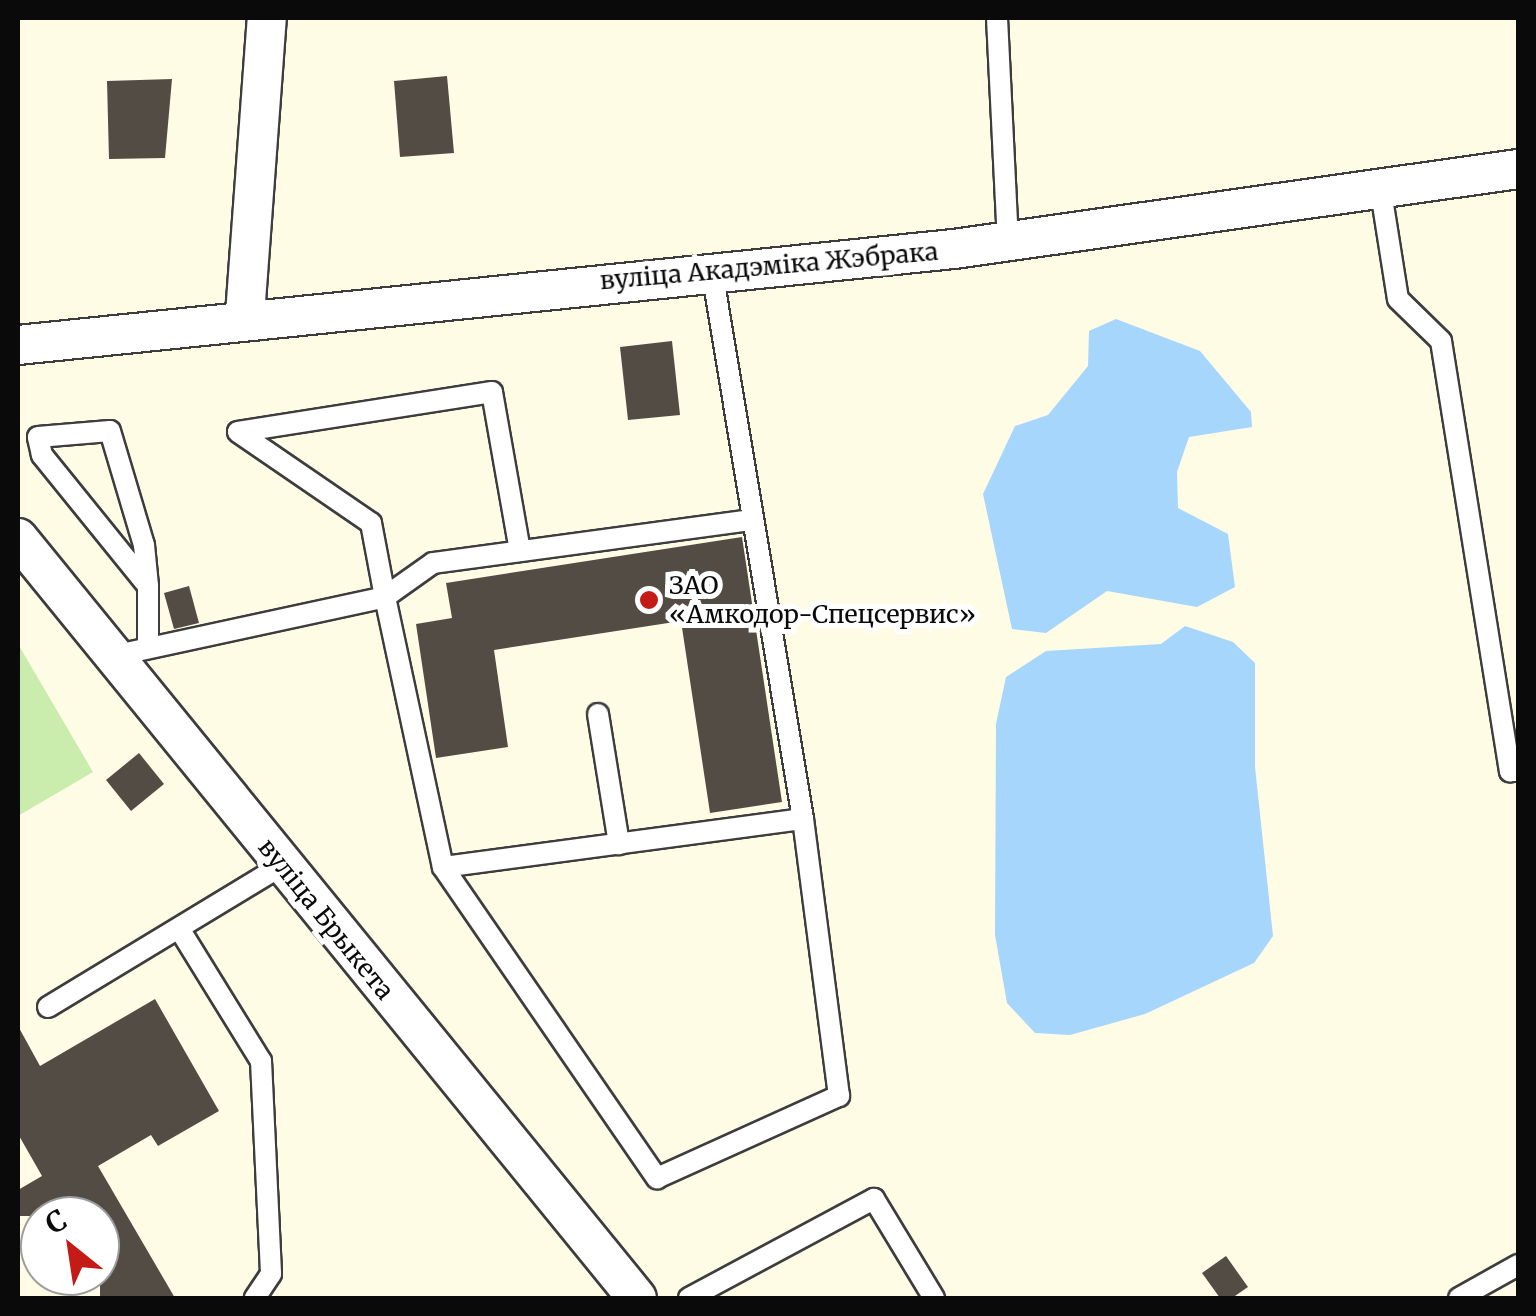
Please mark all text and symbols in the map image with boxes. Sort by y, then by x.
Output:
street label: вуліца Акадэміка Жэбрака [599,236,939,296]
place label: ЗАО «Амкодор-Спецсервис» [669,571,976,630]
marker: ЗАО «Амкодор-Спецсервис» [638,589,660,611]
street label: вуліца Брыкета [252,833,400,1005]
north arrow [20,1196,120,1296]
text: С [39,1202,73,1242]

